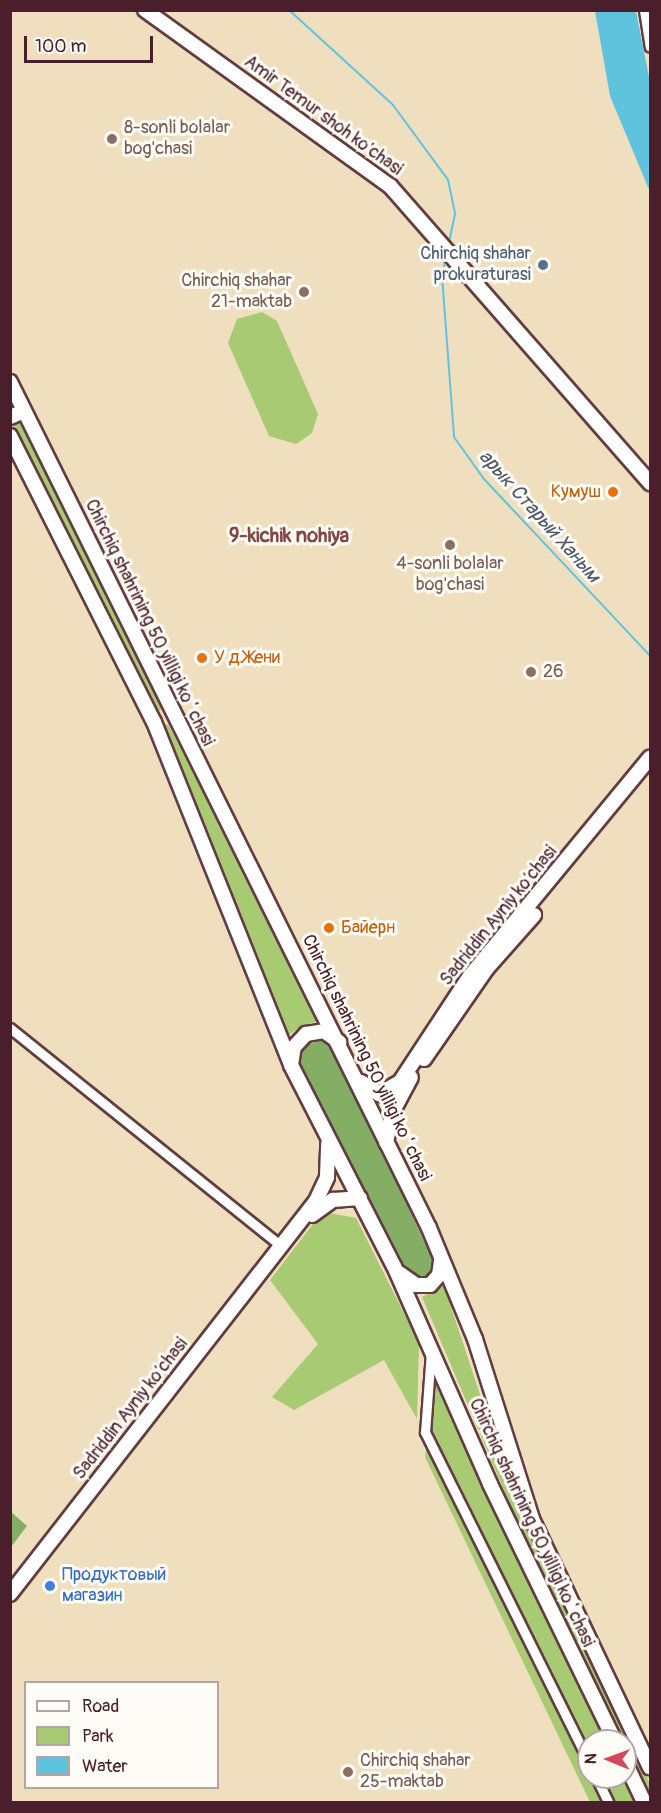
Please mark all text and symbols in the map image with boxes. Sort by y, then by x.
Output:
scale bar [27,24,156,62]
text: 100 m [35,35,87,58]
street label: Amir Temur shoh ko‘chasi [240,51,406,181]
place label: 8-sonli bolalar bog'chasi [124,118,230,160]
marker: 8-sonli bolalar bog'chasi [105,132,119,146]
place label: Chirchiq shahar prokuraturasi [420,244,531,286]
marker: Chirchiq shahar prokuraturasi [536,258,550,272]
place label: Chirchiq shahar 21-maktab [181,271,292,314]
marker: Chirchiq shahar 21-maktab [297,285,311,299]
water label: арык Старый Ханым [474,445,606,587]
place label: Кумуш [551,481,601,503]
marker: Кумуш [606,485,620,499]
street label: Chirchiq shahrining 50 yilligi koʻchasi [80,496,218,750]
district label: 9-kichik nohiya [229,523,349,547]
marker: 4-sonli bolalar bog'chasi [443,538,457,552]
place label: 4-sonli bolalar bog'chasi [396,554,504,596]
place label: У д.Жени [214,647,280,669]
marker: У д.Жени [195,651,209,665]
place label: 26 [543,661,564,683]
marker: 26 [524,665,538,679]
street label: Sadriddin Ayniy ko‘chasi [436,842,562,990]
place label: Байерн [341,917,395,939]
marker: Байерн [322,921,336,935]
street label: Chirchiq shahrining 50 yilligi koʻchasi [297,931,435,1185]
street label: Sadriddin Ayniy ko‘chasi [69,1334,193,1484]
street label: Chirchiq shahrining 50 yilligi koʻchasi [464,1395,598,1651]
place label: Продуктовый магазин [62,1565,166,1608]
marker: Продуктовый магазин [43,1579,57,1593]
legend [24,1681,219,1789]
text: Road [82,1695,119,1718]
text: Park [82,1725,114,1748]
north arrow [577,1729,637,1789]
place label: Chirchiq shahar 25-maktab [360,1751,471,1794]
text: N [581,1753,601,1764]
text: Water [82,1755,128,1778]
marker: Chirchiq shahar 25-maktab [341,1765,355,1779]

